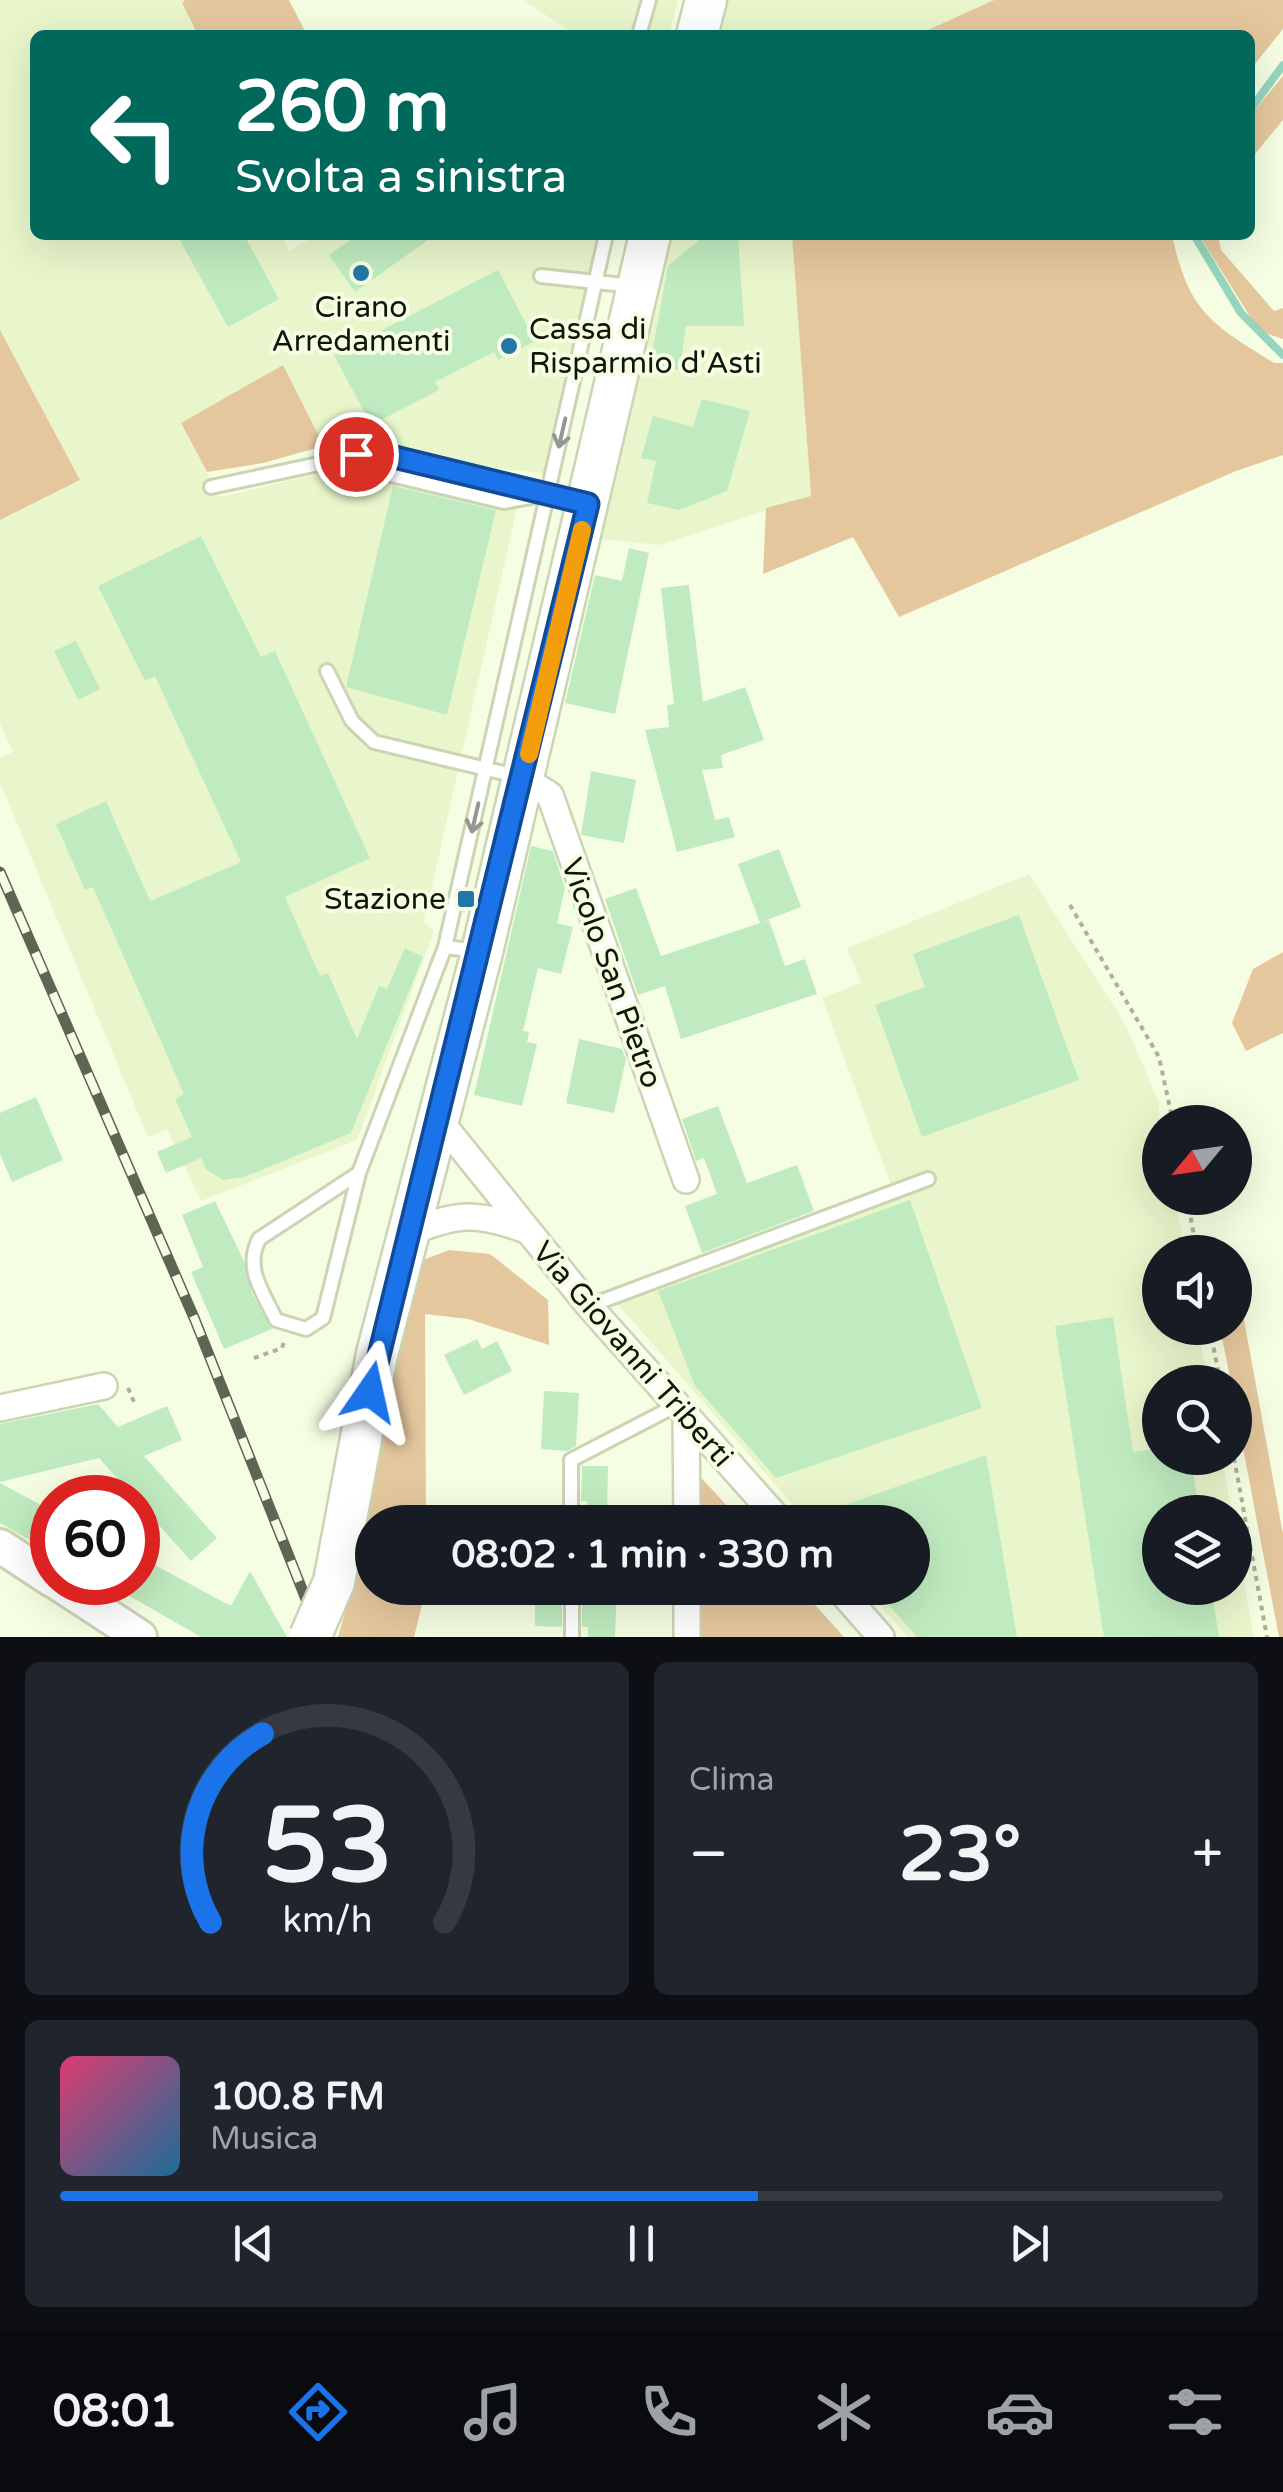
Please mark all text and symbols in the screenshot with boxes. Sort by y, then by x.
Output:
text: 260 m [235,66,449,150]
icon: left [70,70,200,200]
text: Svolta a sinistra [235,151,567,205]
marker: Cirano Arredamenti [350,262,372,284]
place label: Cirano Arredamenti [272,289,450,360]
place label: Cassa di Risparmio d'Asti [529,311,762,382]
marker: Cassa di Risparmio d'Asti [498,335,520,357]
pin [314,412,399,497]
one-way arrow [552,416,571,448]
icon: arrive [329,427,384,482]
one-way arrow [465,801,483,833]
street label: Vicolo San Pietro [553,853,670,1093]
place label: Stazione [324,881,446,918]
marker: Stazione [455,888,477,910]
north arrow [1142,1105,1252,1215]
map controls [1142,1105,1252,1605]
street label: Via Giovanni Triberti [525,1234,741,1475]
button: sound [1142,1235,1252,1345]
position arrow [318,1340,422,1444]
button: search [1142,1365,1252,1475]
speed limit sign: 60 [30,1475,160,1605]
button: layers [1142,1495,1252,1605]
text: 08:02 · 1 min · 330 m [451,1532,834,1578]
text: Clima [689,1761,775,1799]
text: 53 [262,1785,392,1910]
text: 23° [899,1810,1021,1900]
text: − [689,1822,728,1888]
text: + [1192,1822,1223,1888]
text: km/h [282,1899,372,1942]
text: 100.8 FM [210,2074,385,2120]
text: Musica [210,2120,318,2158]
icon: previous [226,2216,281,2271]
icon: pause [614,2216,669,2271]
icon: next [1002,2216,1057,2271]
icon: directions [283,2377,353,2447]
icon: music [458,2377,528,2447]
icon: phone [634,2377,704,2447]
icon: climate [809,2377,879,2447]
icon: car [985,2377,1055,2447]
icon: filters [1160,2377,1230,2447]
text: 08:01 [53,2385,177,2439]

